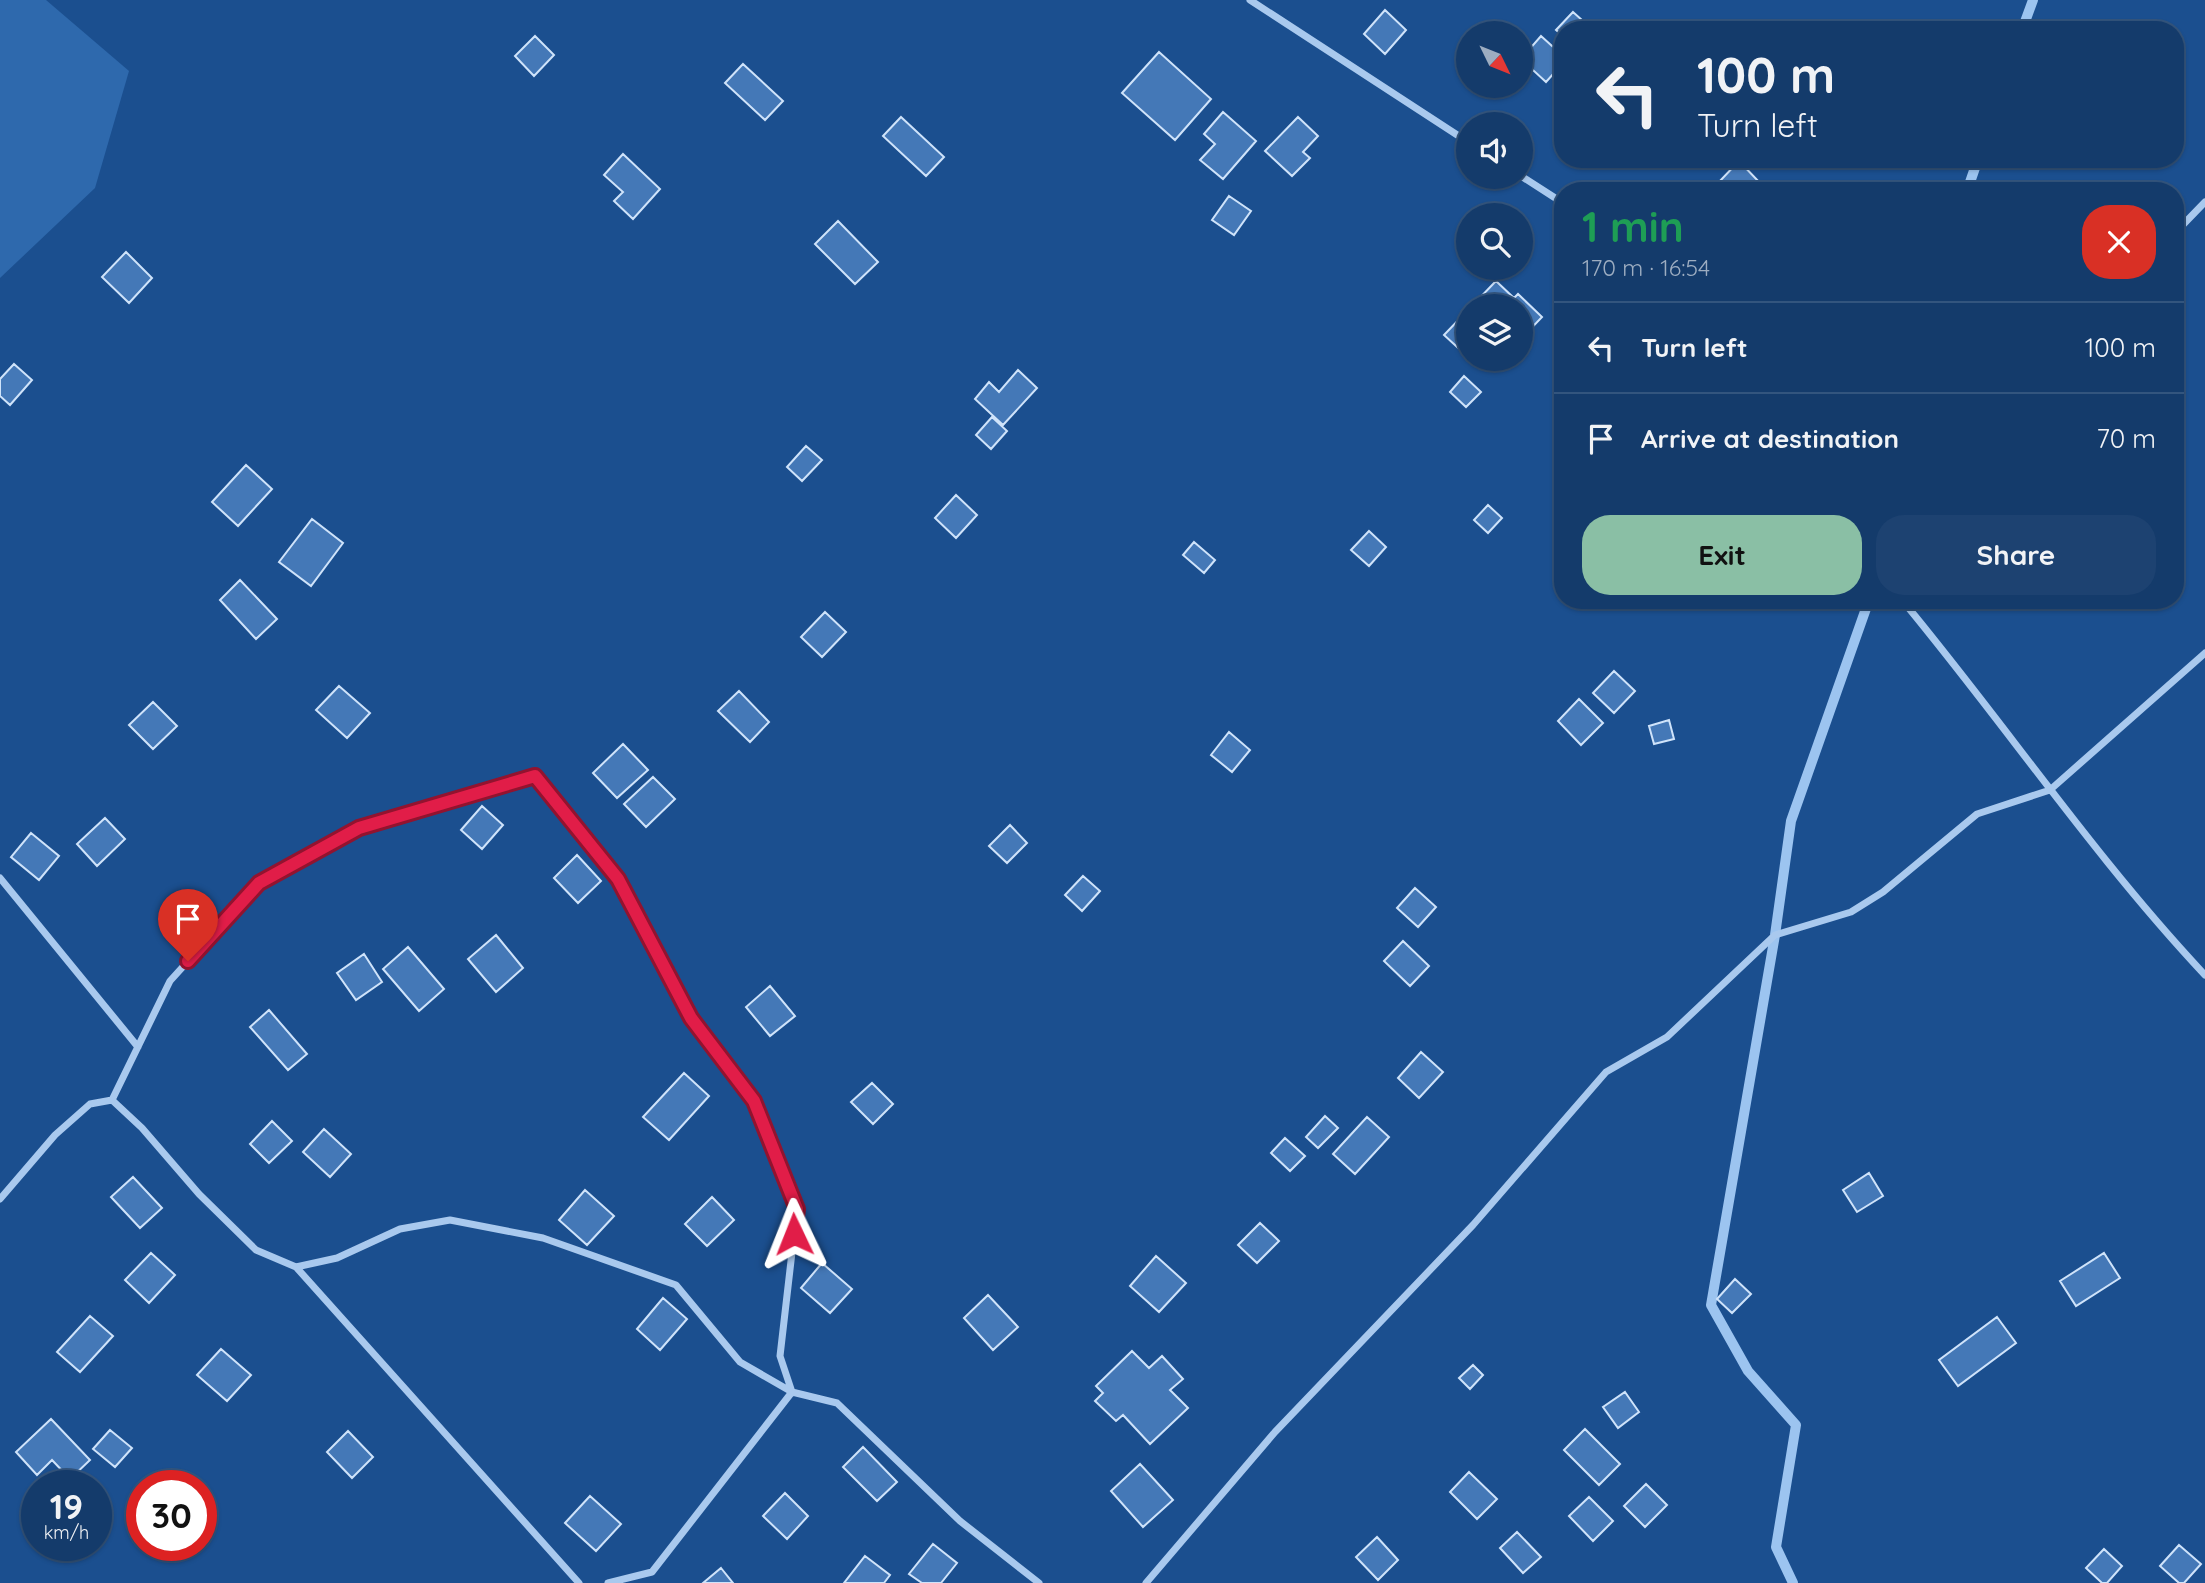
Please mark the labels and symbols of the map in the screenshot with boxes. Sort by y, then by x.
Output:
north arrow [1456,21,1533,98]
pin [158,889,218,961]
position arrow [757,1197,831,1271]
speed limit sign: 30 [126,1470,217,1561]

